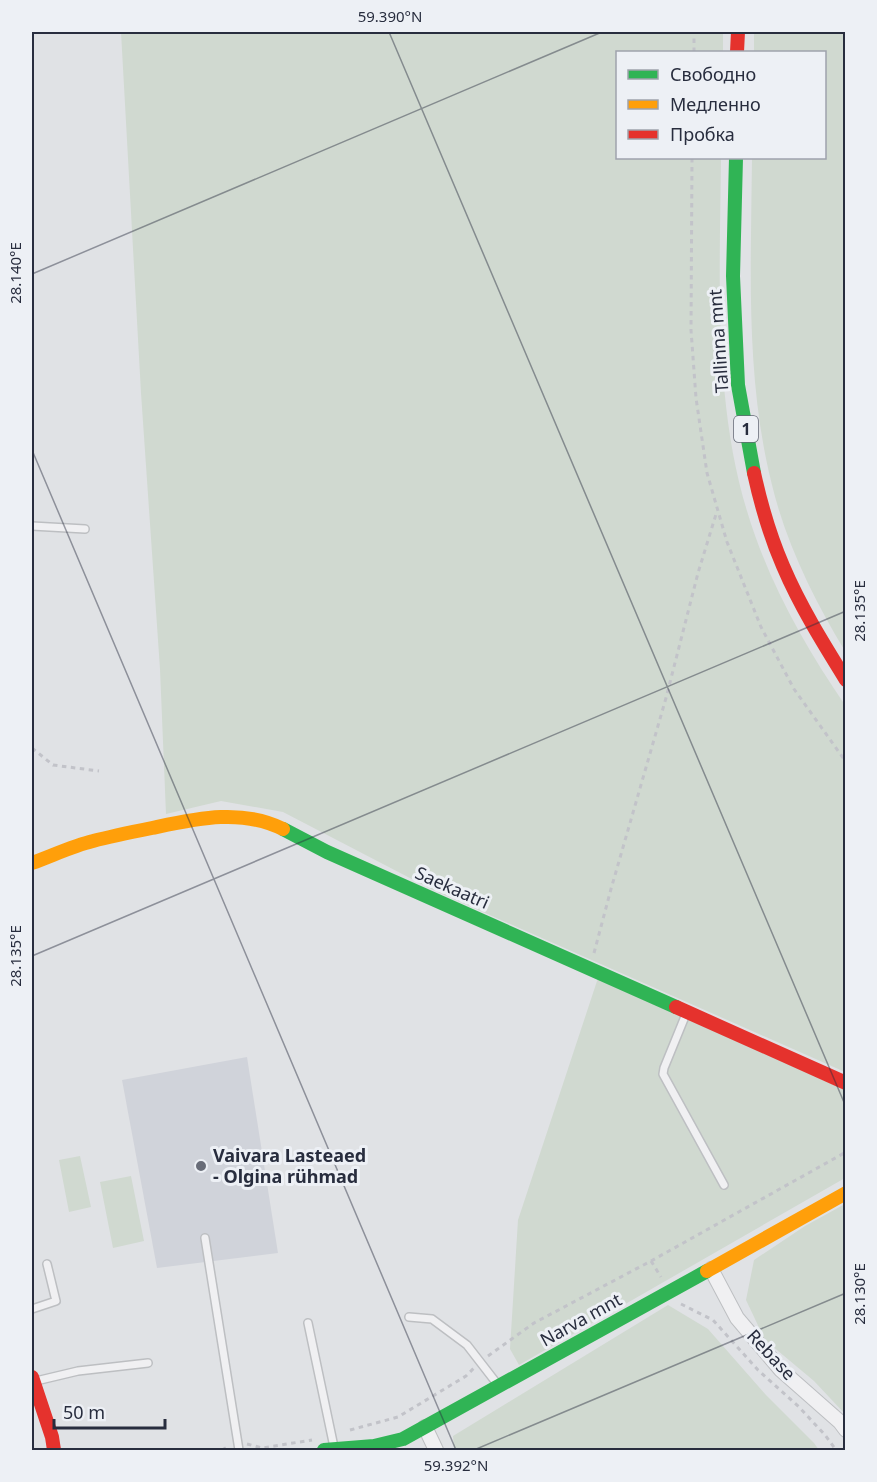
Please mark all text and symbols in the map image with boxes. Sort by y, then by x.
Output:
text: 59.390°N [358,6,422,26]
legend [616,51,826,159]
text: Свободно [670,62,756,86]
text: Медленно [670,92,761,116]
text: Пробка [670,122,735,146]
text: 28.140°E [5,242,25,304]
street label: Tallinna mnt [702,288,734,394]
road number: 1 [734,416,758,442]
text: 28.135°E [849,580,869,642]
street label: Saekaatri [412,860,493,914]
text: 28.135°E [5,925,25,987]
place label: Vaivara Lasteaed - Olgina rühmad [213,1143,366,1188]
marker: Vaivara Lasteaed - Olgina rühmad [194,1159,208,1173]
text: 28.130°E [849,1263,869,1325]
street label: Narva mnt [536,1287,626,1351]
street label: Rebase [742,1324,801,1385]
scale bar [54,1392,165,1430]
text: 50 m [63,1400,105,1424]
text: 59.392°N [424,1455,488,1475]

